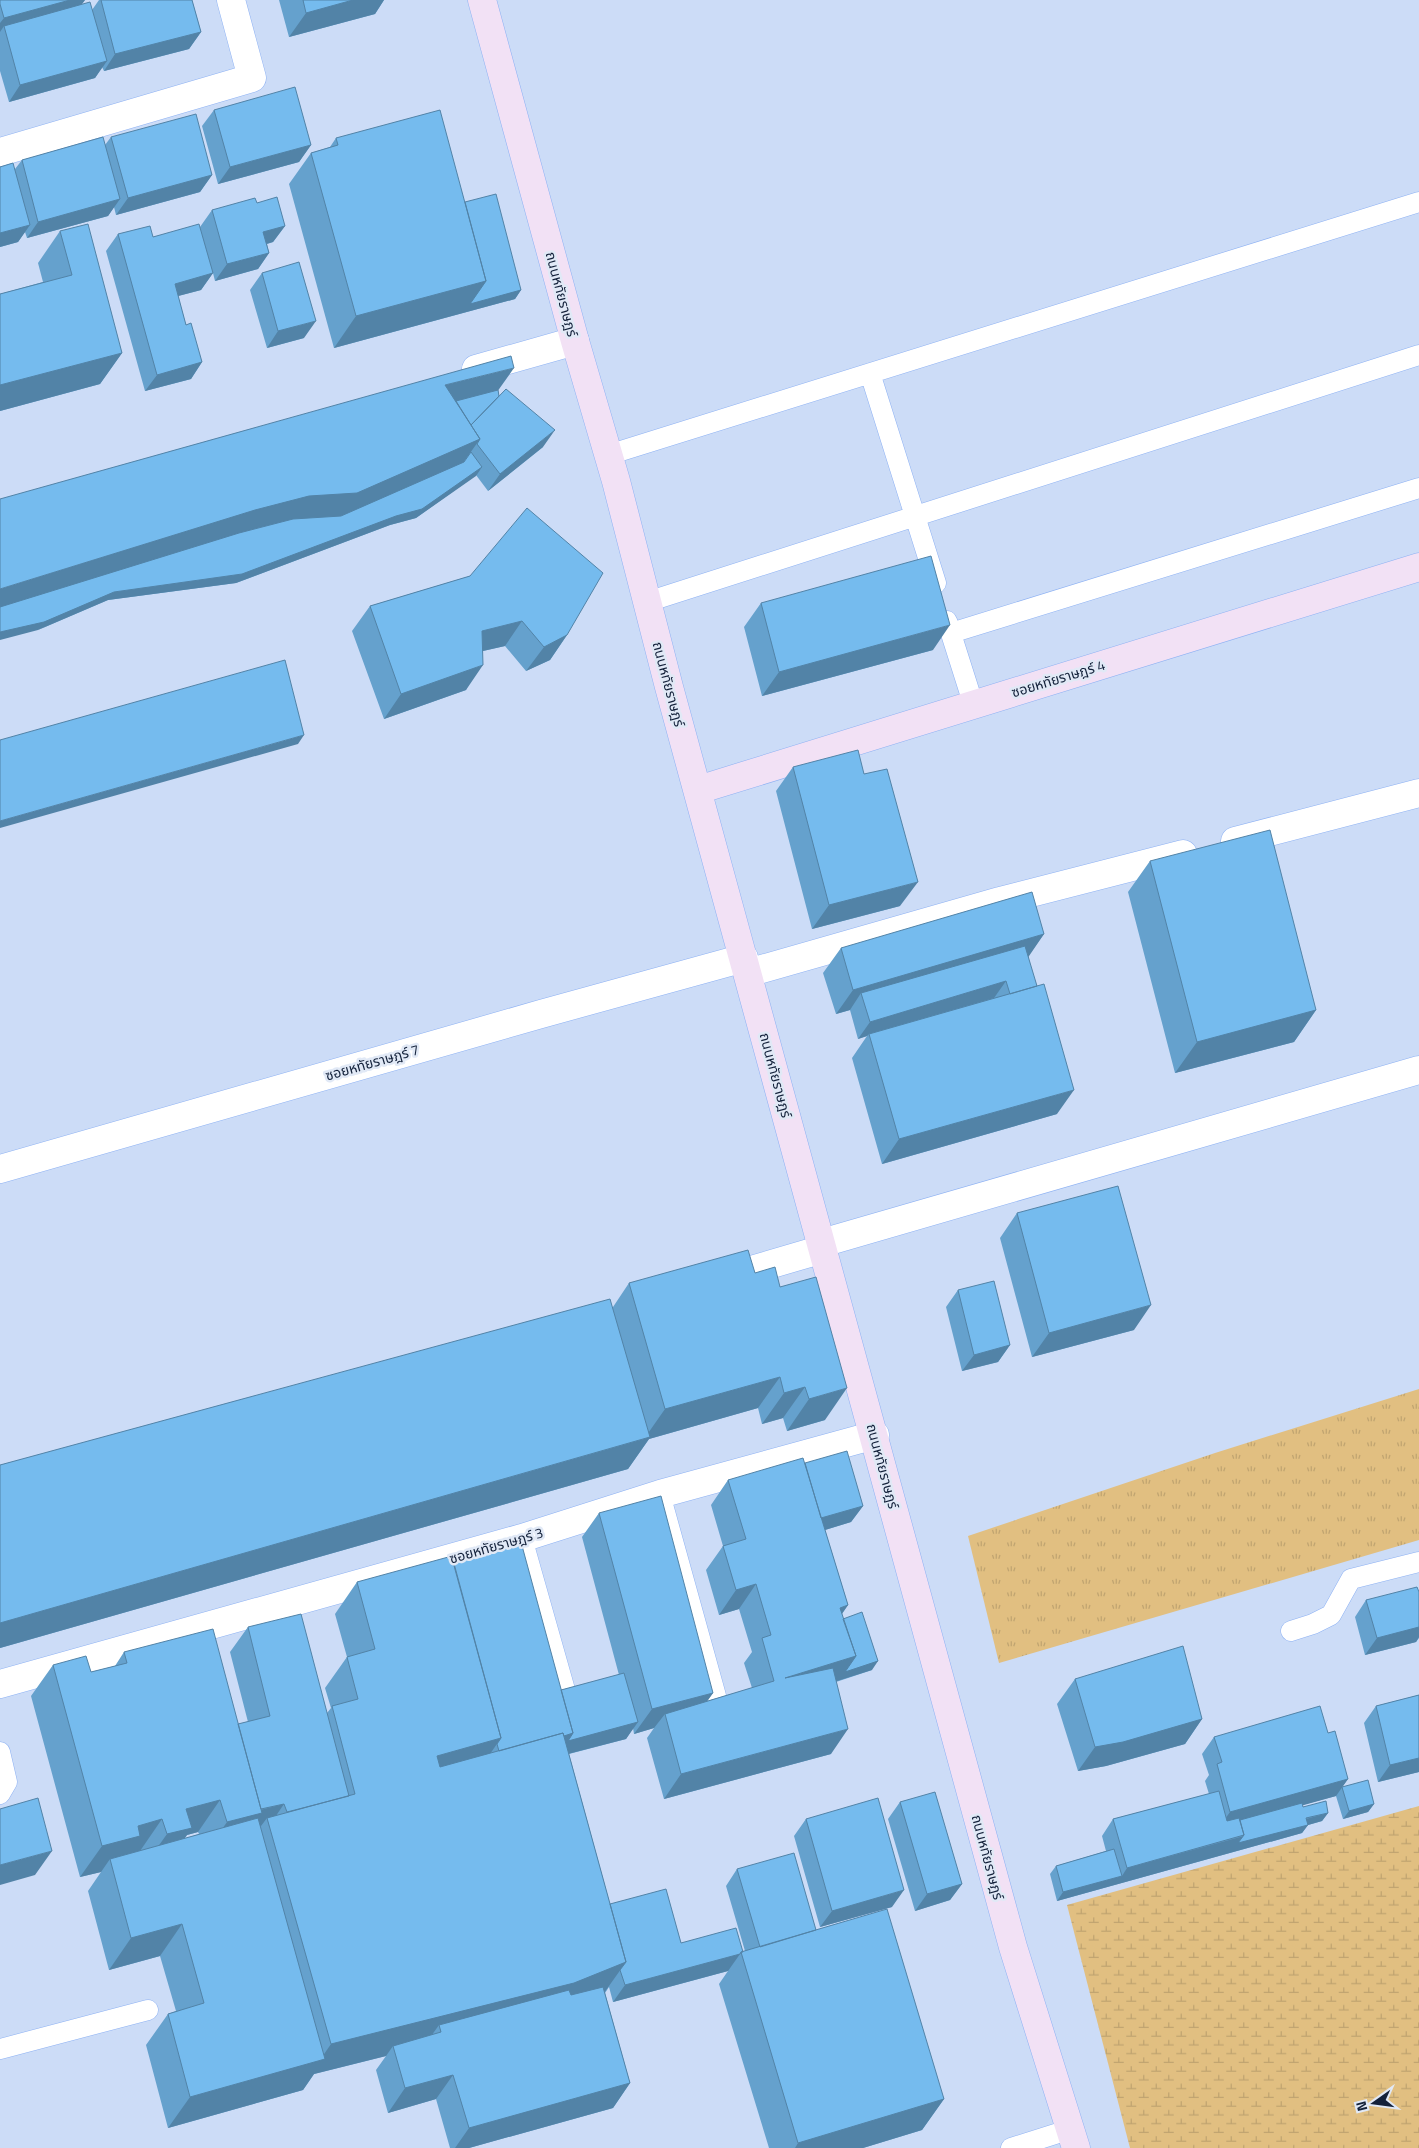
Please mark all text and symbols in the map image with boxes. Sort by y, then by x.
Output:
street label: ถนนหทัยราษฎร์ [541,249,584,340]
street label: ถนนหทัยราษฎร์ [648,639,691,730]
street label: ซอยหทัยราษฎร์ 4 [1009,654,1108,702]
street label: ถนนหทัยราษฎร์ [755,1030,798,1121]
street label: ซอยหทัยราษฎร์ 7 [323,1039,421,1085]
street label: ถนนหทัยราษฎร์ [862,1421,905,1512]
street label: ซอยหทัยราษฎร์ 3 [447,1522,545,1568]
street label: ถนนหทัยราษฎร์ [967,1812,1010,1903]
north arrow [1349,2078,1399,2128]
text: N [1350,2099,1372,2114]

